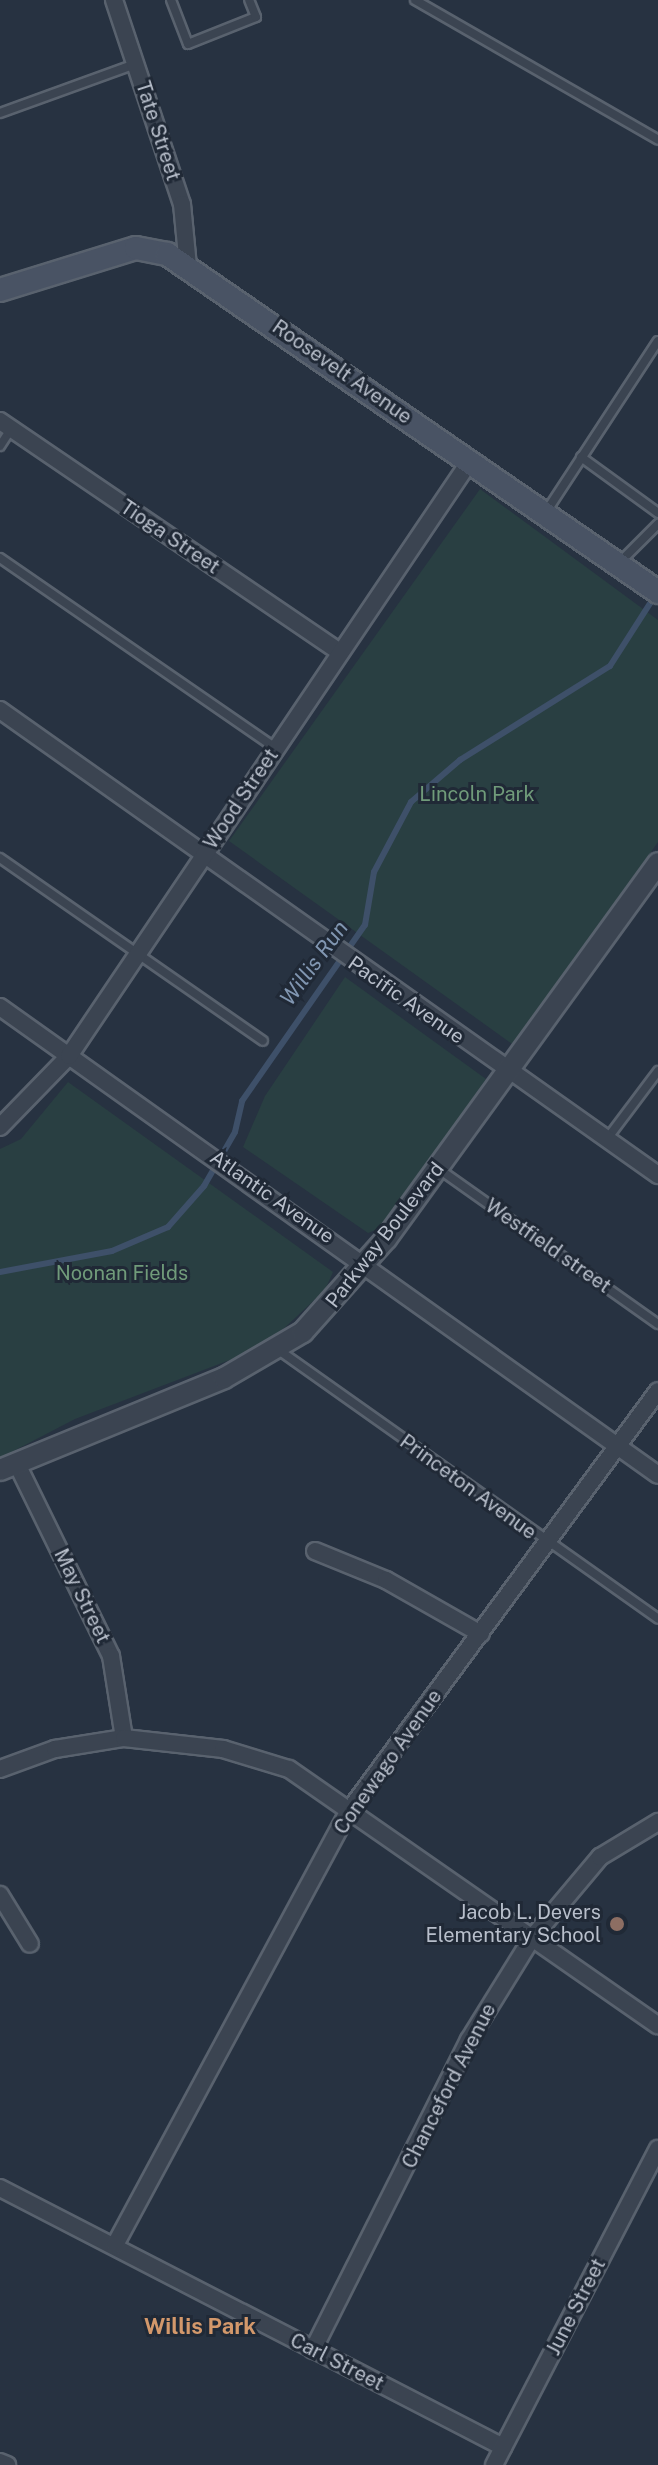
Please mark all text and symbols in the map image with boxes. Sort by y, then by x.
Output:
street label: Tate Street [131,78,185,184]
street label: Roosevelt Avenue [268,315,416,429]
street label: Tioga Street [116,495,224,579]
street label: Wood Street [199,744,283,854]
park label: Lincoln Park [419,782,535,806]
water label: Willis Run [274,915,354,1011]
street label: Pacific Avenue [343,951,469,1049]
street label: Atlantic Avenue [205,1145,339,1249]
street label: Parkway Boulevard [321,1157,449,1313]
street label: Westfield street [481,1194,615,1298]
park label: Noonan Fields [56,1261,188,1285]
street label: Princeton Avenue [395,1429,541,1545]
street label: May Street [49,1545,115,1647]
street label: Conewago Avenue [329,1685,447,1839]
place label: Jacob L. Devers Elementary School [425,1900,601,1947]
marker: Jacob L. Devers Elementary School [608,1915,626,1933]
street label: Chanceford Avenue [397,2000,501,2172]
street label: June Street [541,2254,611,2360]
district label: Willis Park [144,2314,256,2340]
street label: Carl Street [286,2328,388,2396]

